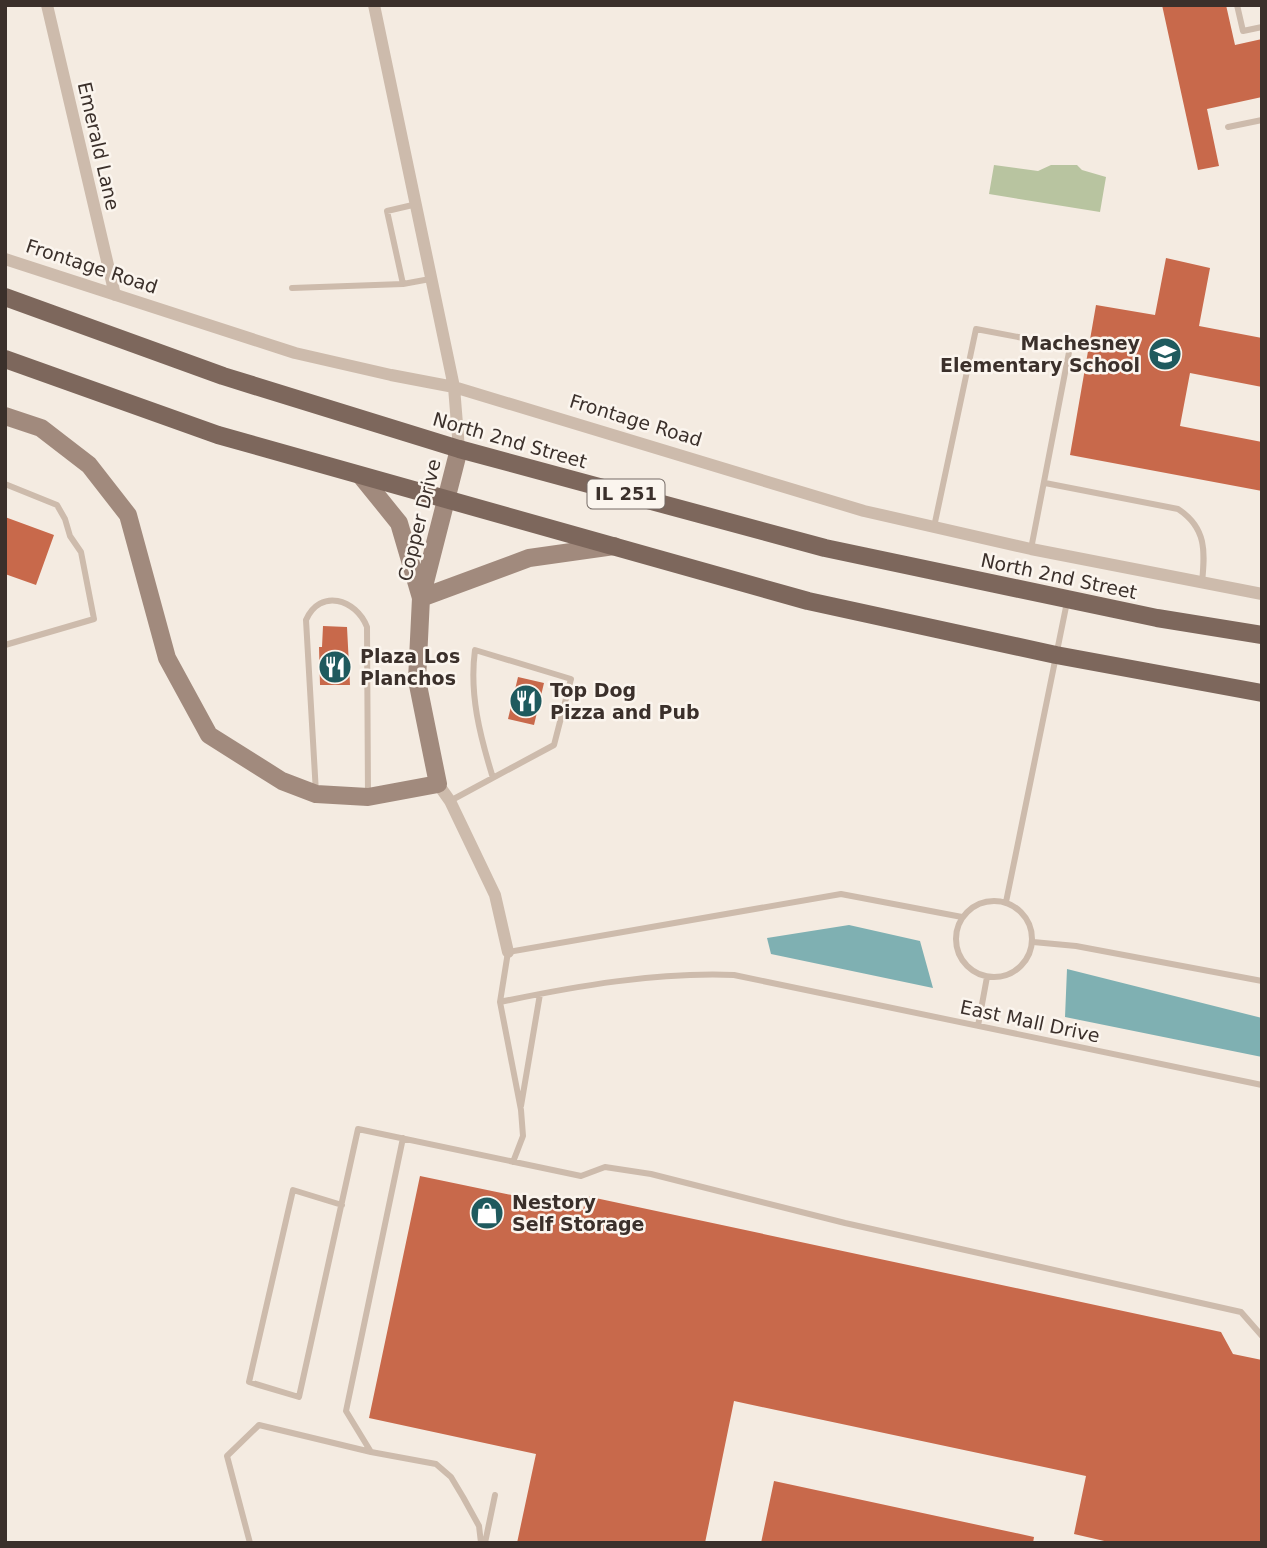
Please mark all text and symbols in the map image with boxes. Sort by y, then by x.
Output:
street label: Emerald Lane [74,80,124,212]
street label: Frontage Road [23,234,161,298]
place label: Machesney Elementary School [940,332,1141,376]
school or university icon: Machesney Elementary School [1146,335,1184,373]
street label: Frontage Road [567,389,705,451]
street label: North 2nd Street [430,407,590,473]
street label: Copper Drive [393,457,445,583]
road number: IL 251 [588,480,664,508]
street label: North 2nd Street [979,549,1139,603]
place label: Plaza Los Planchos [360,645,460,689]
restaurant icon: Plaza Los Planchos [316,648,354,686]
place label: Top Dog Pizza and Pub [550,679,700,723]
restaurant icon: Top Dog Pizza and Pub [507,682,545,720]
street label: East Mall Drive [958,995,1102,1047]
place label: Nestory Self Storage [512,1191,644,1235]
shop icon: Nestory Self Storage [468,1194,506,1232]

